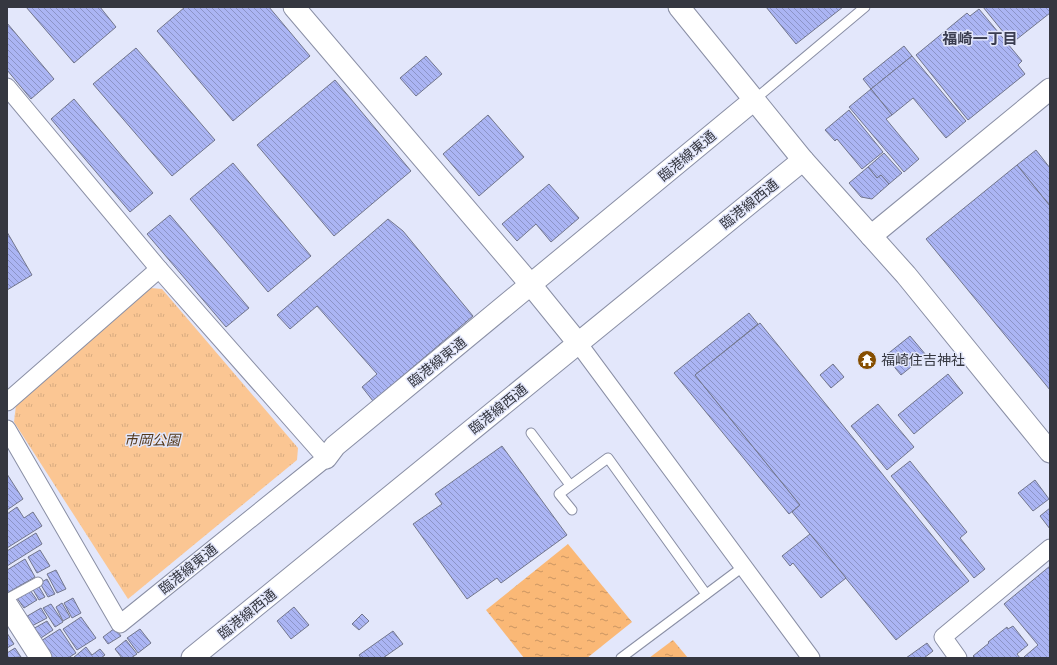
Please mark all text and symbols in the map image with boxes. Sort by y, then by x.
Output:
district label: 福崎一丁目 [941,31,1018,47]
street label: 臨港線東通 [655,127,719,185]
street label: 臨港線西通 [717,176,781,232]
street label: 臨港線東通 [405,334,469,390]
temple icon: 福崎住吉神社 [856,349,878,371]
place label: 福崎住吉神社 [881,352,965,368]
street label: 臨港線西通 [466,381,530,437]
park label: 市岡公園 [124,432,182,448]
street label: 臨港線東通 [156,541,220,597]
street label: 臨港線西通 [215,586,279,642]

